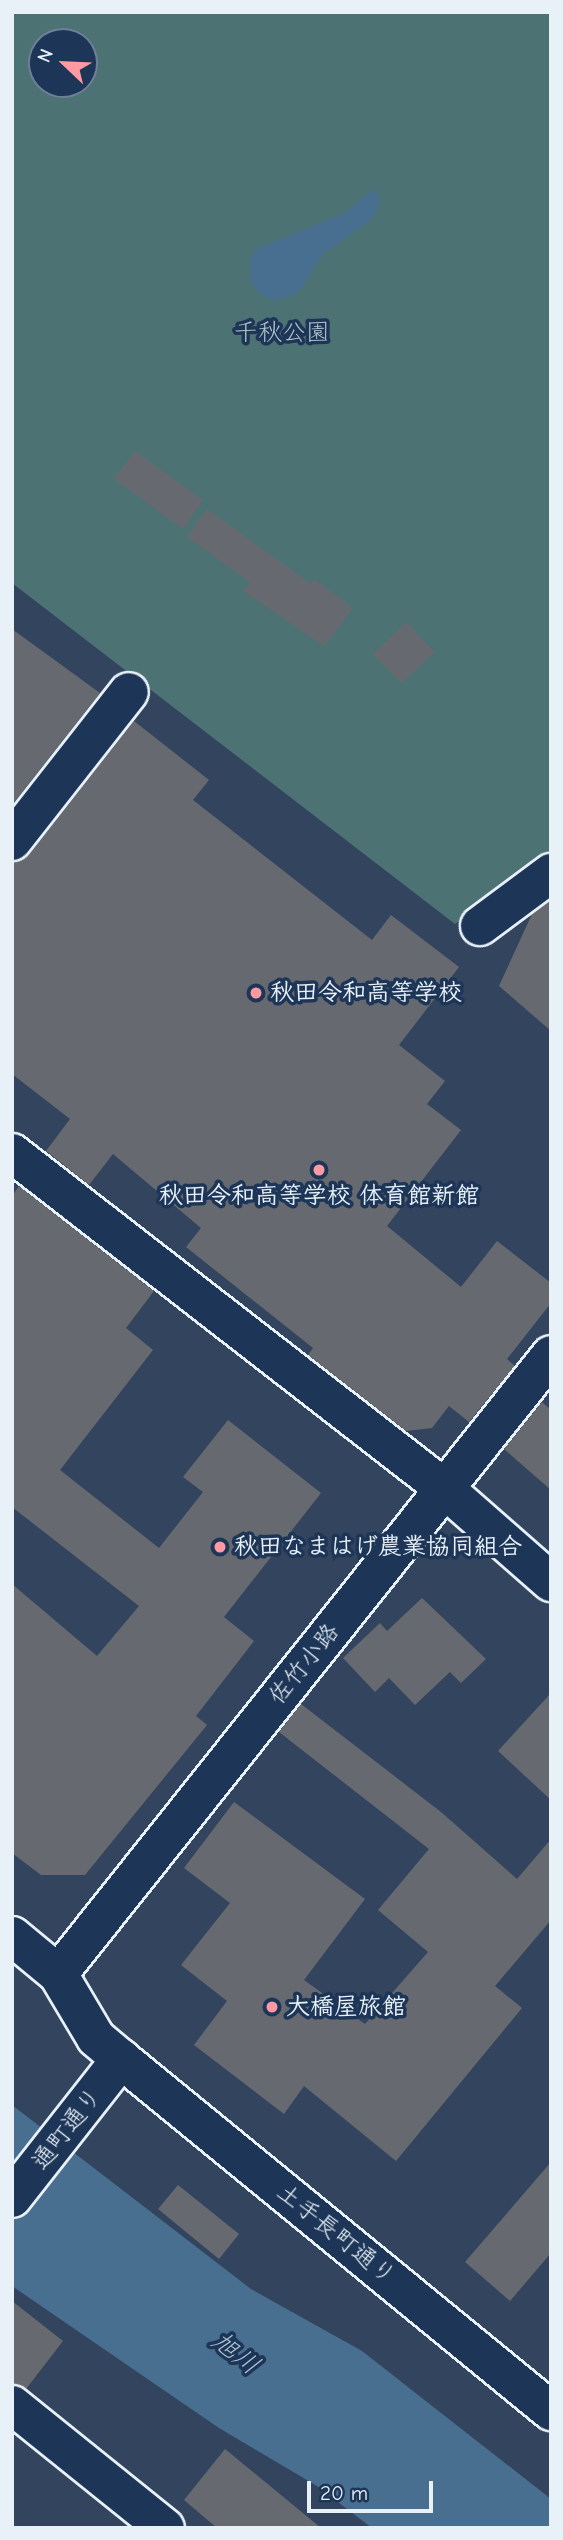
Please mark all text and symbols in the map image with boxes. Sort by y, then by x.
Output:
north arrow [28,28,98,98]
text: N [33,46,58,66]
park label: 千秋公園 [234,319,330,347]
place label: 秋田令和高等学校 [270,979,462,1007]
marker: 秋田令和高等学校 [248,985,264,1001]
marker: 秋田令和高等学校 体育館新館 [311,1162,327,1178]
place label: 秋田令和高等学校 体育館新館 [159,1182,479,1210]
place label: 秋田なまはげ農業協同組合 [234,1533,522,1561]
marker: 秋田なまはげ農業協同組合 [212,1539,228,1555]
street label: 佐竹小路 [263,1618,345,1710]
place label: 大橋屋旅館 [286,1993,406,2021]
marker: 大橋屋旅館 [264,1999,280,2015]
street label: 通町通り [26,2082,108,2176]
street label: 土手長町通り [271,2177,401,2291]
water label: 旭川 [205,2326,265,2382]
scale bar [311,2466,437,2510]
text: 20 m [320,2481,368,2505]

